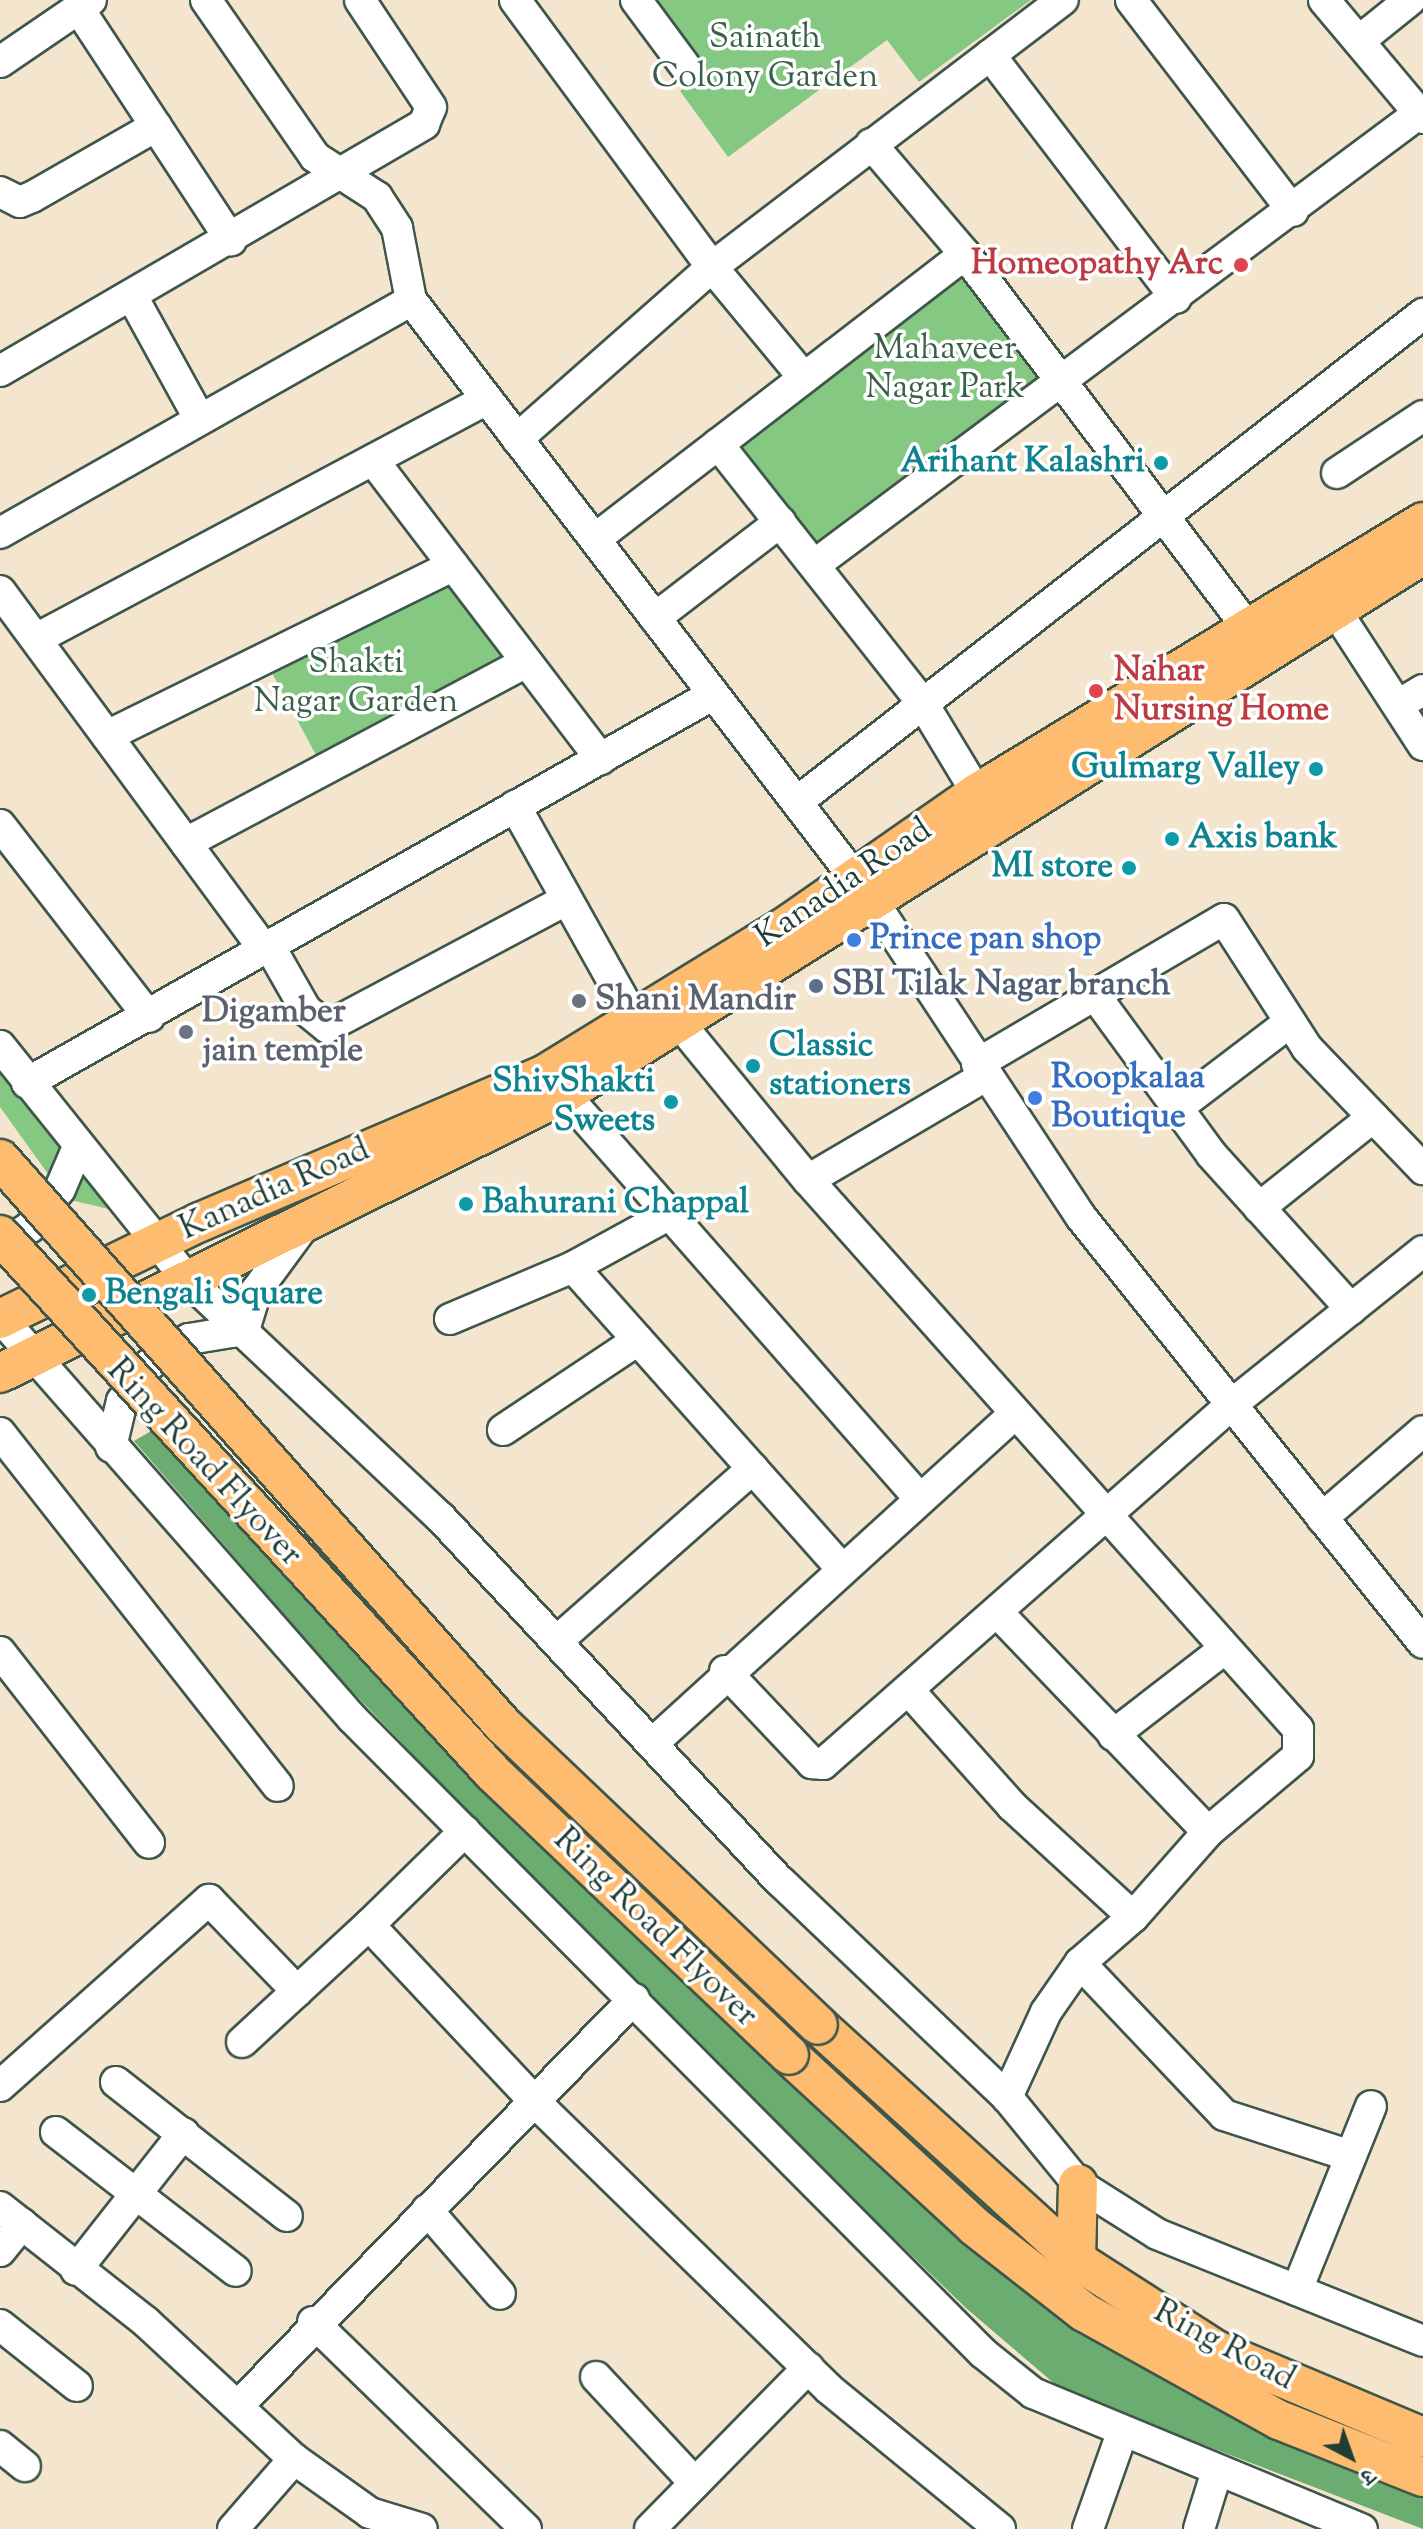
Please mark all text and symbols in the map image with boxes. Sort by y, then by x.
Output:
park label: Sainath Colony Garden [652,18,878,98]
place label: Homeopathy Arc [971,245,1223,285]
marker: Homeopathy Arc [1230,254,1252,276]
park label: Mahaveer Nagar Park [866,329,1024,408]
place label: Arihant Kalashri [901,443,1145,483]
marker: Arihant Kalashri [1152,454,1170,472]
park label: Shakti Nagar Garden [254,643,458,722]
place label: Nahar Nursing Home [1114,651,1329,730]
marker: Nahar Nursing Home [1085,680,1107,702]
place label: Gulmarg Valley [1071,749,1300,789]
marker: Gulmarg Valley [1307,760,1325,778]
street label: Kanadia Road [748,810,940,958]
place label: Axis bank [1188,819,1337,859]
marker: Axis bank [1163,830,1181,848]
place label: MI store [991,848,1113,888]
marker: MI store [1120,859,1138,877]
place label: Prince pan shop [870,920,1101,960]
marker: Prince pan shop [845,931,863,949]
place label: SBI Tilak Nagar branch [832,966,1171,1006]
marker: SBI Tilak Nagar branch [807,977,825,995]
place label: Shani Mandir [595,981,796,1021]
place label: Digamber jain temple [202,992,363,1072]
marker: Shani Mandir [570,992,588,1010]
marker: Digamber jain temple [177,1023,195,1041]
place label: Classic stationers [769,1026,911,1106]
marker: Classic stationers [744,1057,762,1075]
place label: Roopkalaa Boutique [1051,1058,1205,1138]
place label: ShivShakti Sweets [492,1062,655,1142]
marker: Roopkalaa Boutique [1026,1089,1044,1107]
marker: ShivShakti Sweets [662,1093,680,1111]
street label: Kanadia Road [174,1130,376,1250]
place label: Bahurani Chappal [482,1184,749,1224]
marker: Bahurani Chappal [457,1195,475,1213]
place label: Bengali Square [105,1275,323,1315]
marker: Bengali Square [80,1286,98,1304]
street label: Ring Road Flyover [97,1351,311,1575]
street label: Ring Road Flyover [544,1820,766,2036]
street label: Ring Road [1146,2292,1302,2400]
north arrow [1311,2417,1391,2497]
text: उ [1352,2459,1381,2491]

